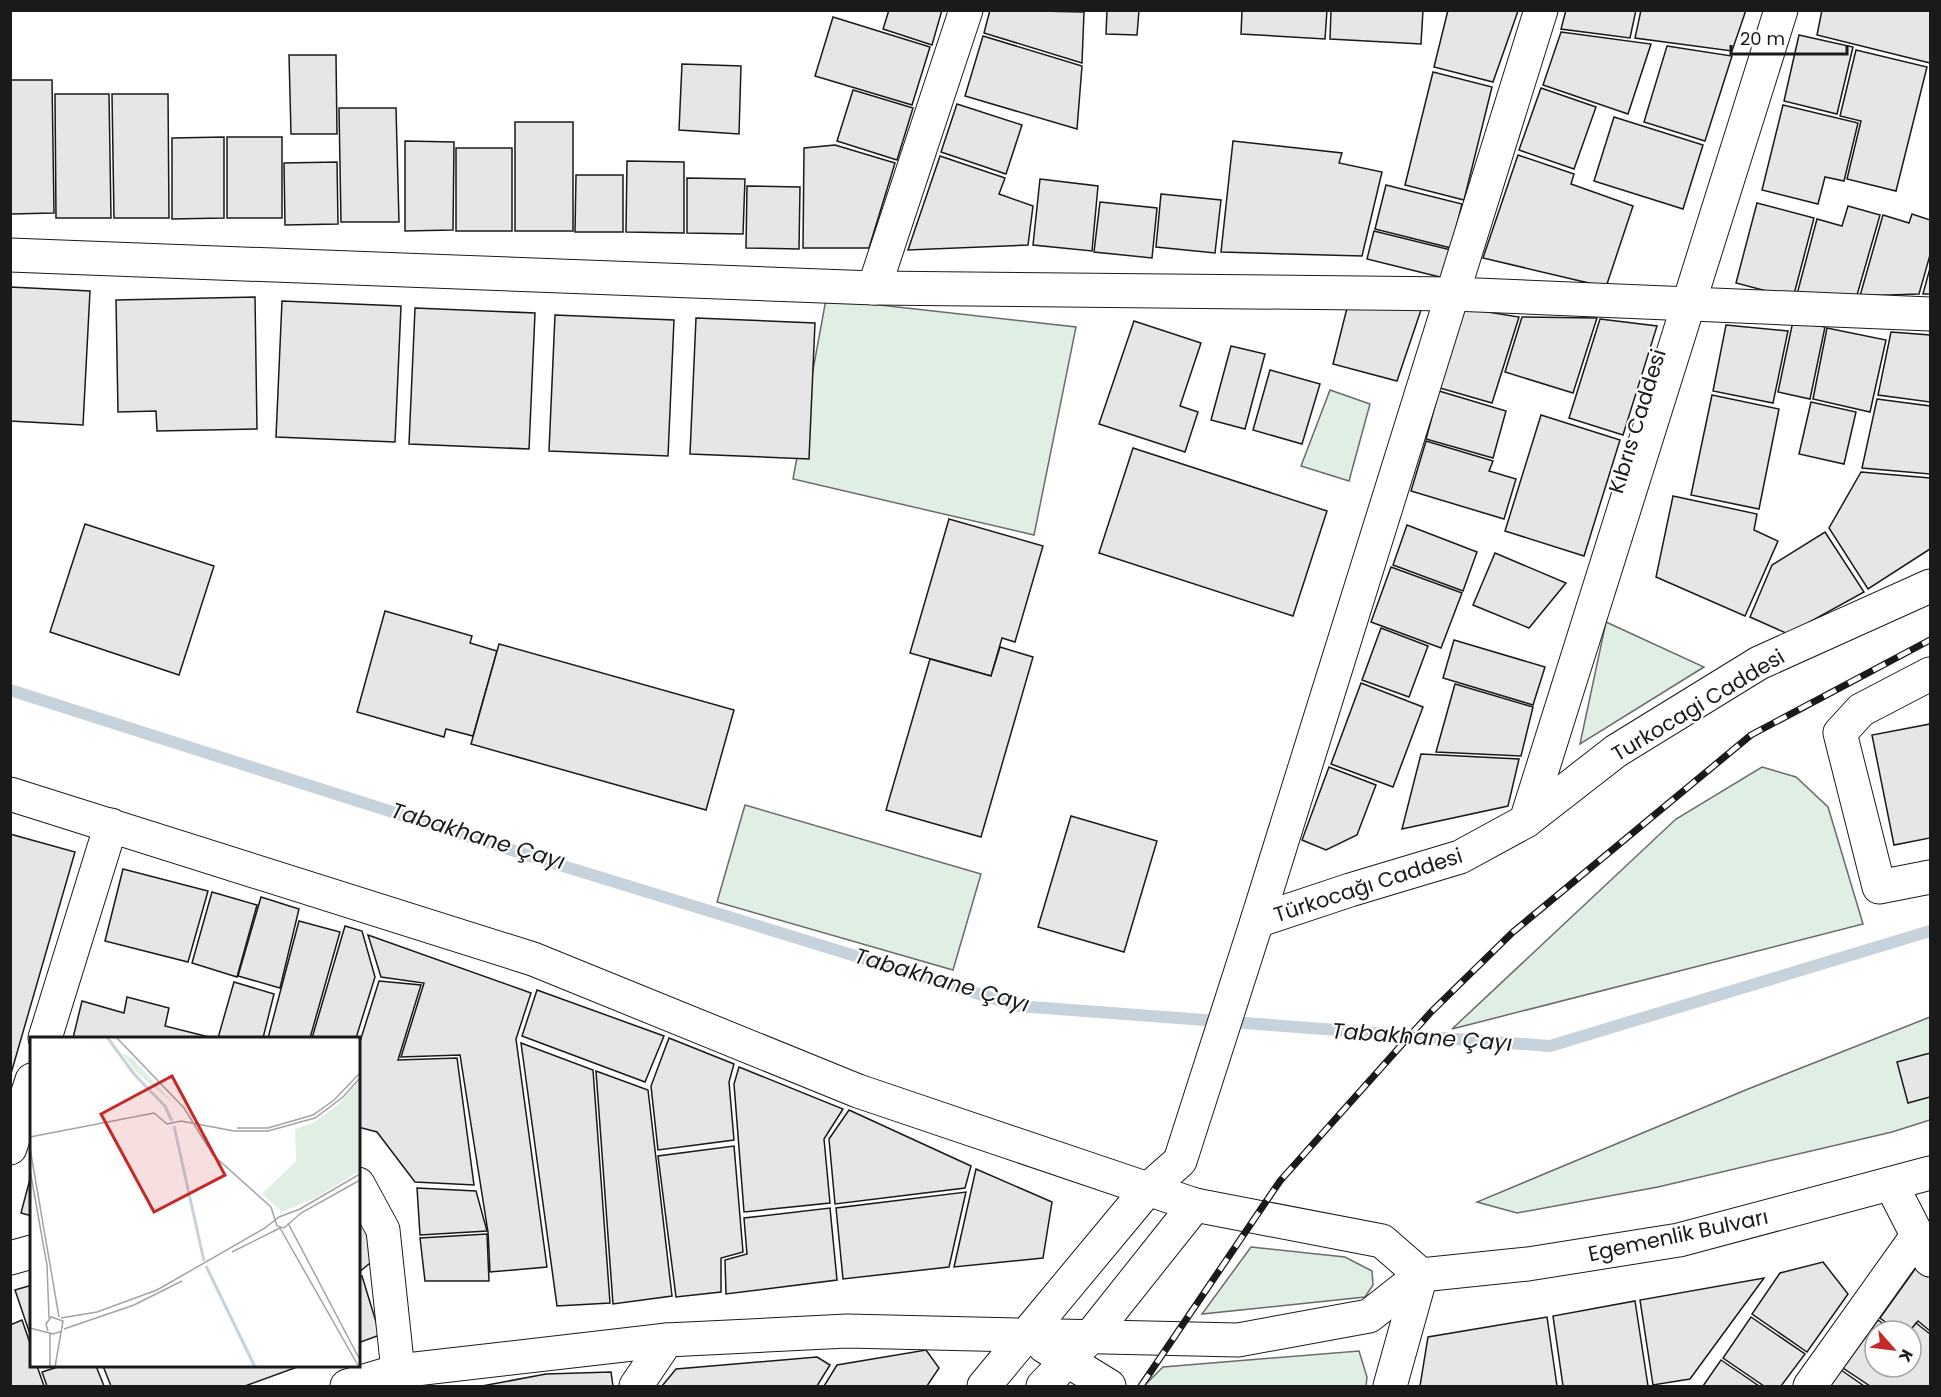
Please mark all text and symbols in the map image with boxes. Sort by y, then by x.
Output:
scale bar [1731,18,1846,56]
text: 20 m [1740,26,1785,51]
street label: Kıbrıs Caddesi [1601,345,1673,497]
street label: Turkocagi Caddesi [1606,642,1790,768]
water label: Tabakhane Çayı [387,795,569,877]
street label: Türkocağı Caddesi [1270,841,1466,929]
water label: Tabakhane Çayı [851,940,1033,1020]
water label: Tabakhane Çayı [1331,1015,1513,1059]
inset map [30,1037,360,1367]
street label: Egemenlik Bulvarı [1585,1202,1771,1268]
north arrow [1863,1319,1923,1379]
text: K [1893,1345,1919,1366]

